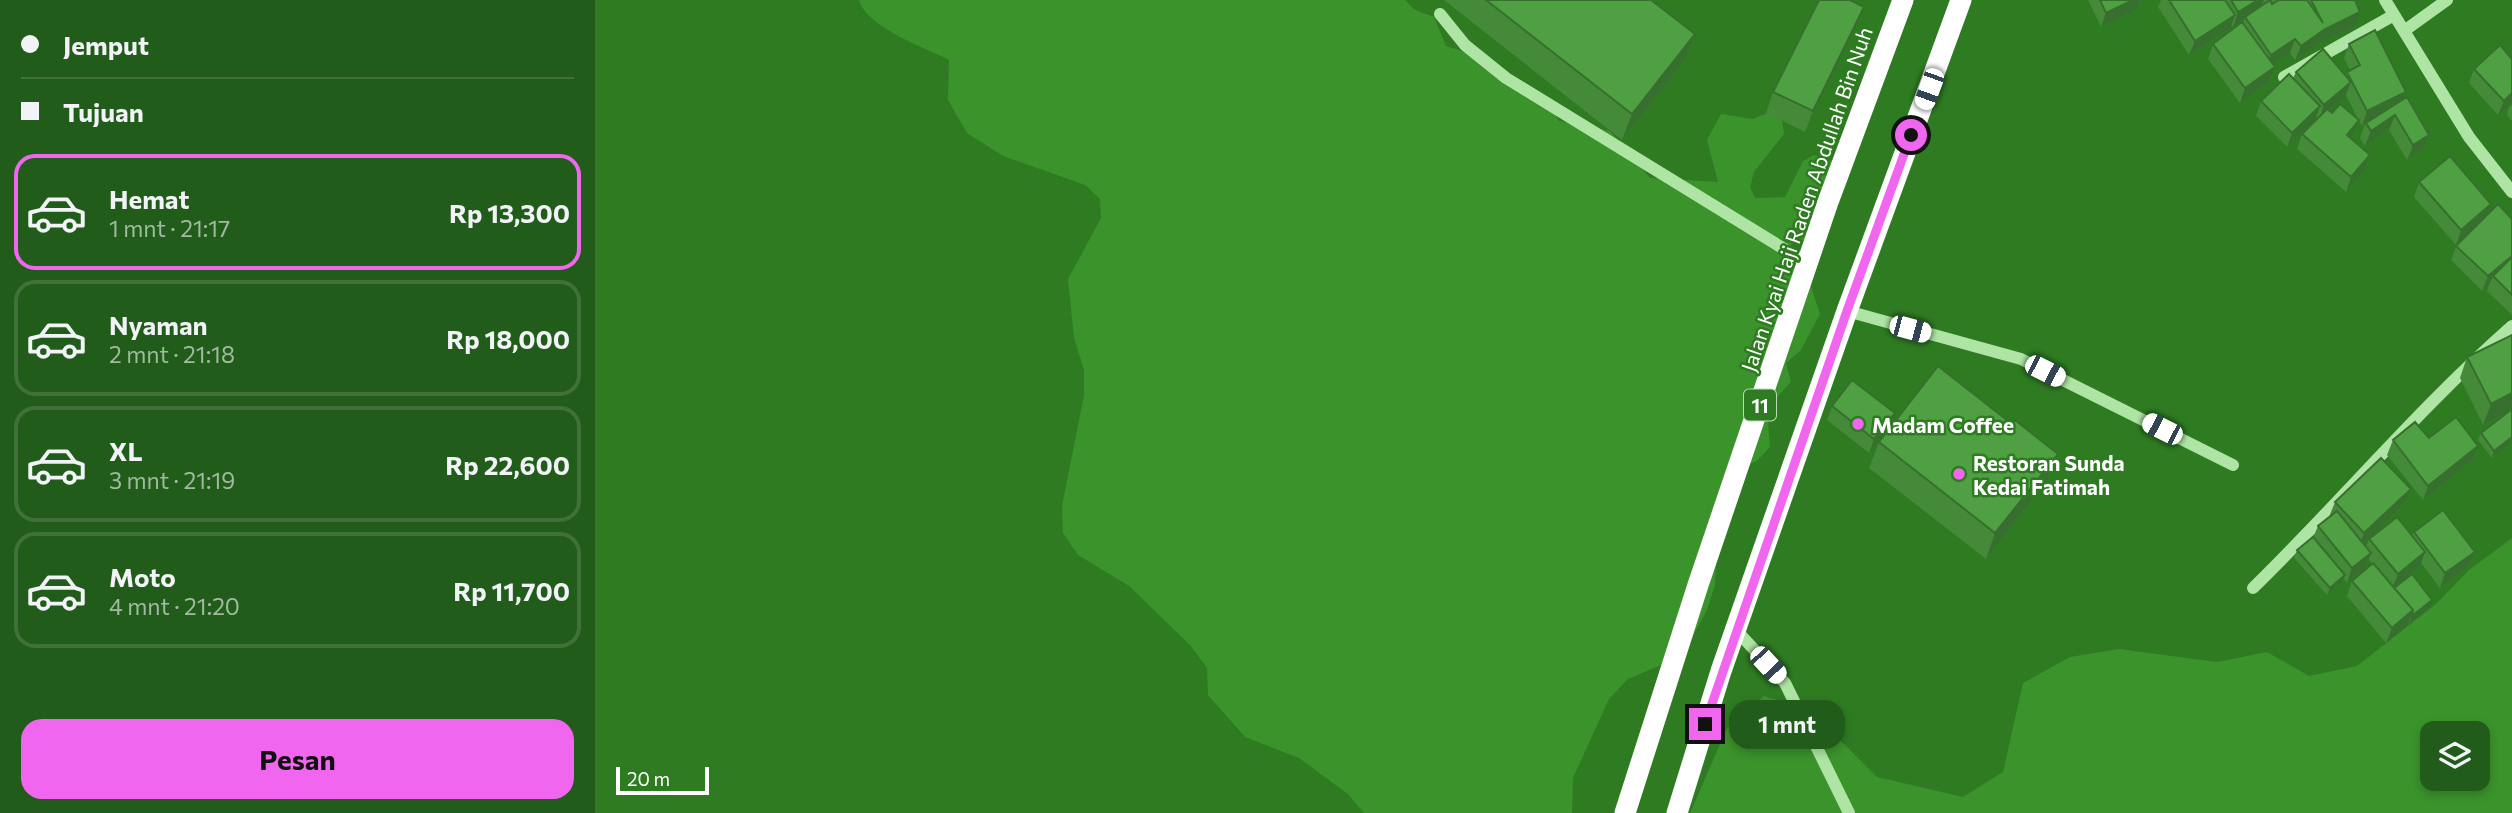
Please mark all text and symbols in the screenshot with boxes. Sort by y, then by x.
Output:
street label: Jalan Kyai Haji Raden Abdullah Bin Nuh [1735,23,1877,375]
text: Jemput [63,29,149,60]
car [1912,66,1947,112]
text: Tujuan [63,96,144,127]
route start [1895,119,1927,151]
icon: car [25,181,88,244]
text: Hemat [109,183,190,214]
text: Rp 13,300 [449,197,570,228]
text: 1 mnt · 21:17 [109,214,230,242]
icon: car [25,307,88,370]
text: Nyaman [109,309,208,340]
car [1887,313,1934,345]
text: Rp 18,000 [446,323,570,354]
text: 2 mnt · 21:18 [109,340,235,368]
car [2022,352,2069,390]
road number: 11 [1744,390,1776,420]
car [2139,410,2186,448]
place label: Madam Coffee [1872,412,2014,437]
marker: Madam Coffee [1850,416,1866,432]
icon: car [25,433,88,496]
text: XL [109,435,143,466]
text: Rp 22,600 [445,449,570,480]
place label: Restoran Sunda Kedai Fatimah [1973,450,2125,499]
text: 3 mnt · 21:19 [109,466,235,494]
marker: Restoran Sunda Kedai Fatimah [1951,466,1967,482]
icon: car [25,559,88,622]
text: Moto [109,561,176,592]
text: Rp 11,700 [453,575,570,606]
text: 4 mnt · 21:20 [109,592,240,620]
car [1746,642,1791,688]
callout: 1 mnt [1729,700,1845,748]
route end [1689,708,1721,740]
text: 1 mnt [1758,710,1816,738]
button: Pesan [21,719,574,799]
map controls [2420,721,2490,791]
button: layers [2420,721,2490,791]
scale bar [616,764,709,796]
text: 20 m [627,767,670,790]

